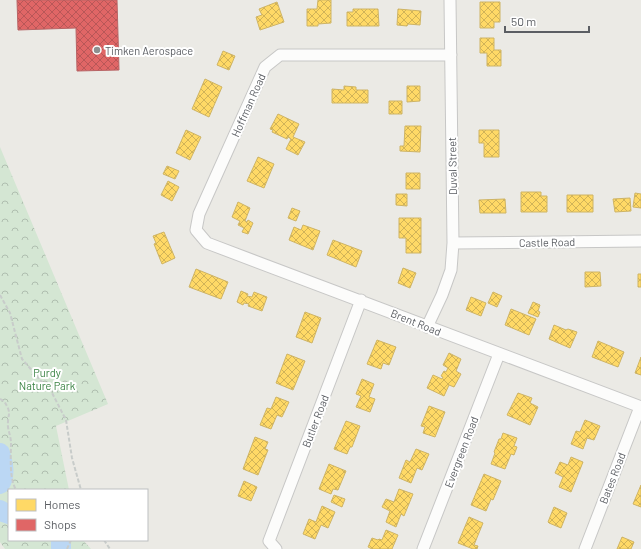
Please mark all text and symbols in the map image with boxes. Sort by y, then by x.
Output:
scale bar [505,8,589,34]
text: 50 m [511,14,536,28]
place label: Timken Aerospace [105,44,193,57]
marker: Timken Aerospace [92,45,102,55]
street label: Hoffman Road [228,71,268,139]
street label: Duval Street [445,137,459,195]
street label: Castle Road [519,235,575,249]
street label: Brent Road [389,306,443,338]
park label: Purdy Nature Park [19,366,76,392]
street label: Butler Road [299,393,331,449]
street label: Evergreen Road [441,414,481,490]
street label: Bates Road [596,451,628,505]
legend [8,489,148,541]
text: Homes [44,497,81,511]
text: Shops [44,517,77,531]

